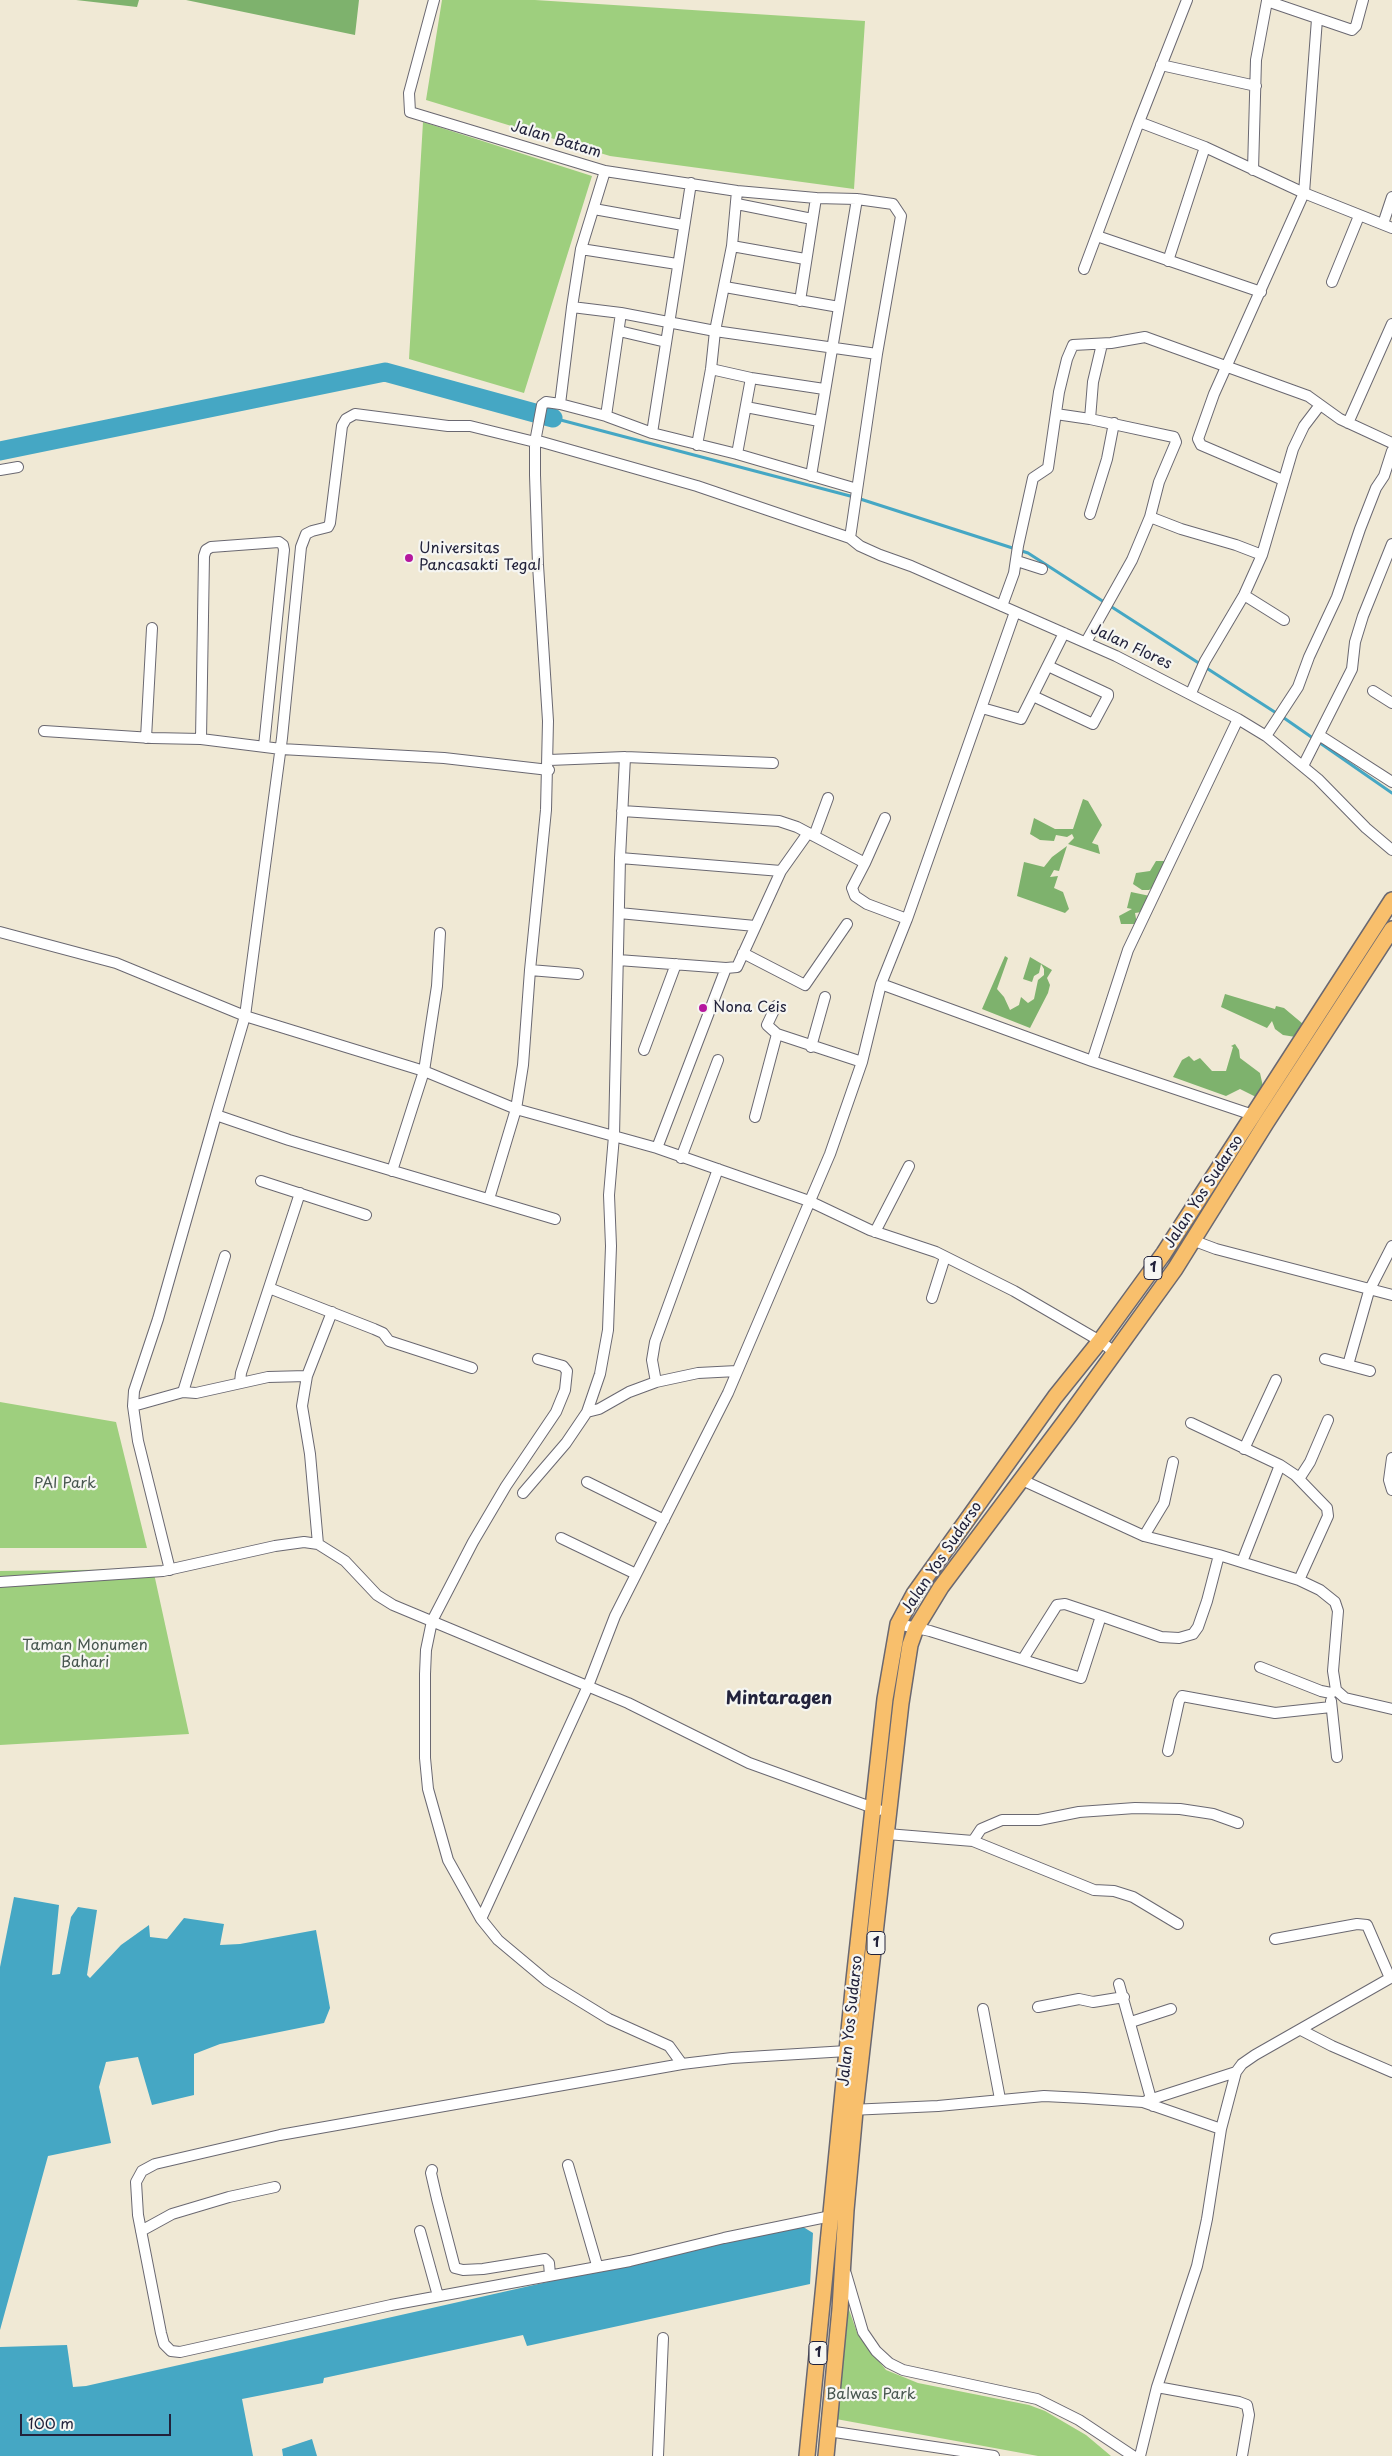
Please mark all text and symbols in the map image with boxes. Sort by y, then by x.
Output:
street label: Jalan Batam [508,118,604,162]
place label: Universitas Pancasakti Tegal [419,540,541,575]
marker: Universitas Pancasakti Tegal [403,552,415,564]
street label: Jalan Flores [1088,620,1174,674]
place label: Nona Ceis [713,999,787,1017]
marker: Nona Ceis [697,1002,709,1014]
street label: Jalan Yos Sudarso [1161,1132,1247,1252]
road number: 1 [1144,1256,1162,1280]
park label: PAI Park [34,1475,96,1493]
street label: Jalan Yos Sudarso [898,1498,986,1618]
park label: Taman Monumen Bahari [22,1637,148,1672]
district label: Mintaragen [726,1688,832,1710]
road number: 1 [867,1932,885,1955]
street label: Jalan Yos Sudarso [835,1955,867,2087]
road number: 1 [809,2342,827,2364]
park label: Balwas Park [826,2386,916,2404]
scale bar [22,2404,174,2436]
text: 100 m [28,2411,74,2434]

